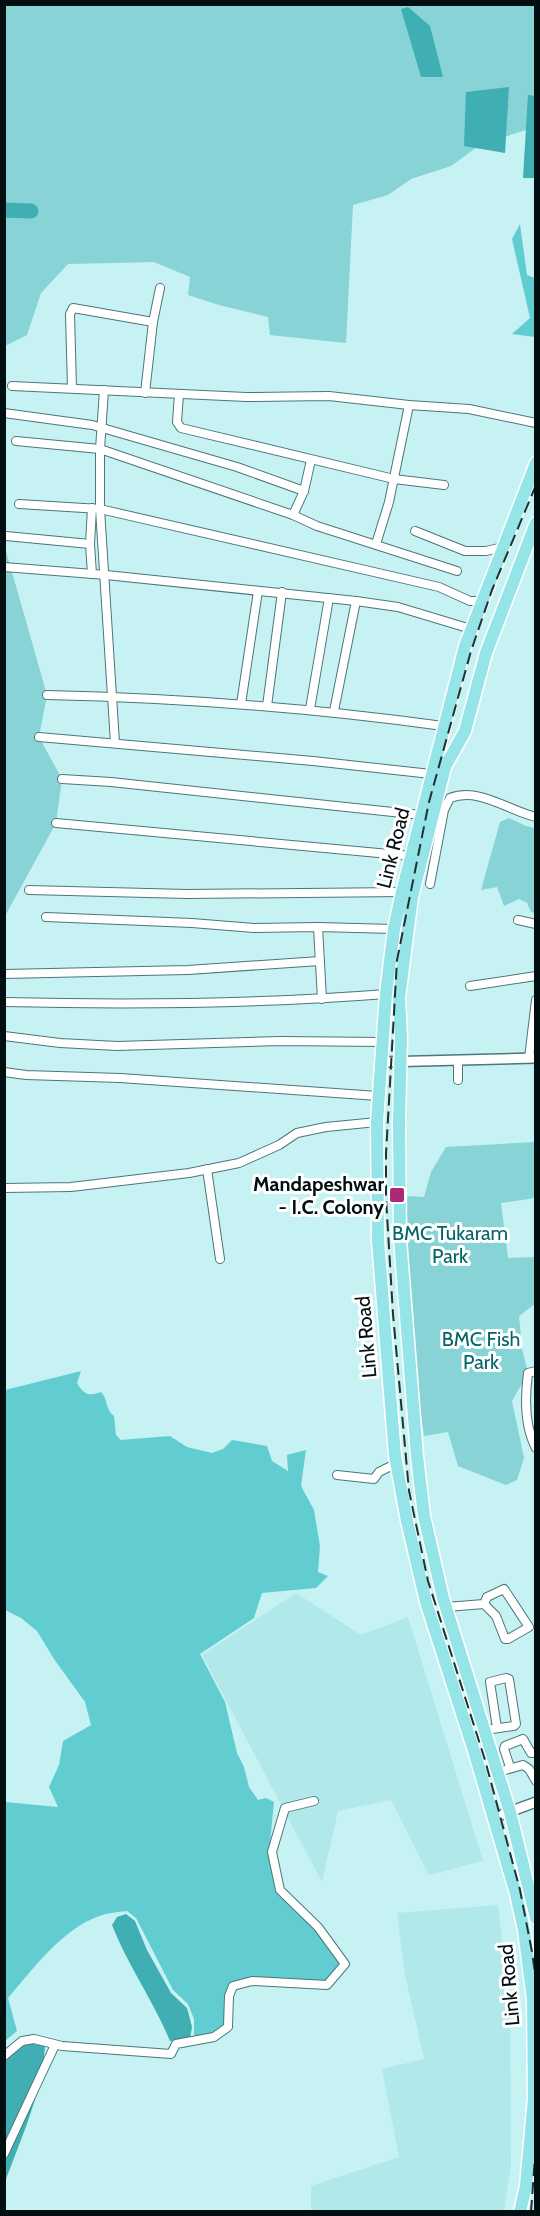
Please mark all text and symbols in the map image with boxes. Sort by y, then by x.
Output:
street label: Link Road [371,805,415,891]
place label: Mandapeshwar - I.C. Colony [253,1172,384,1219]
marker: Mandapeshwar - I.C. Colony [388,1186,406,1204]
park label: BMC Tukaram Park [392,1221,508,1268]
street label: Link Road [350,1295,382,1379]
park label: BMC Fish Park [442,1327,520,1374]
street label: Link Road [493,1943,525,2027]

